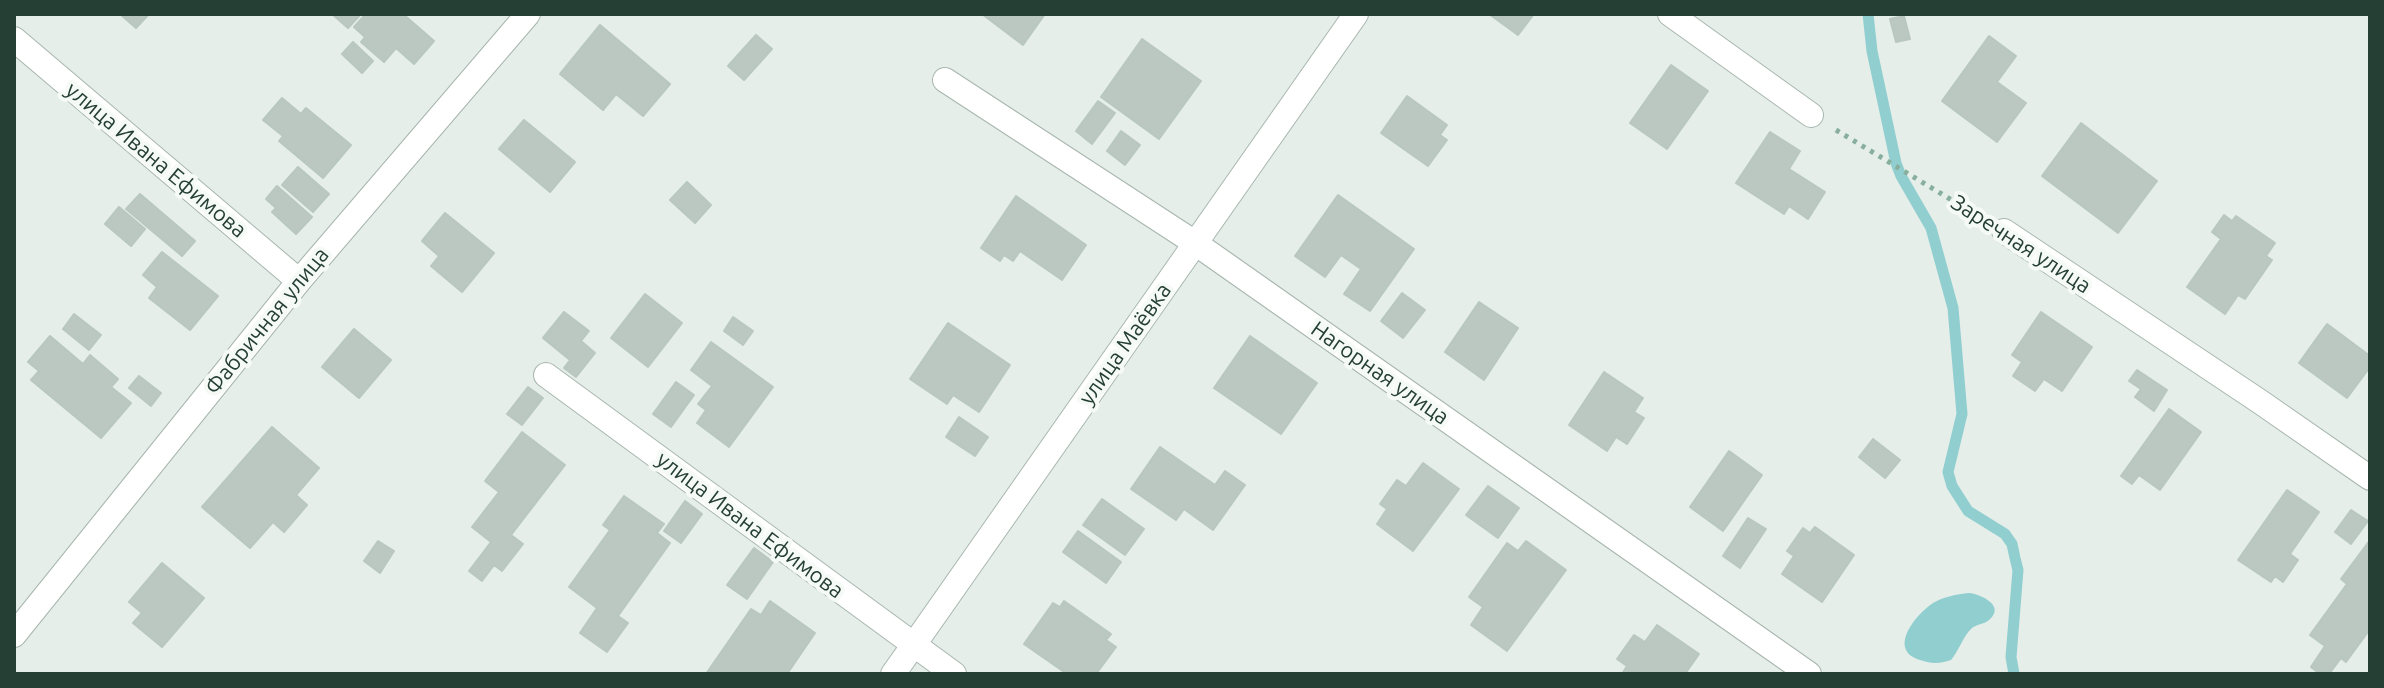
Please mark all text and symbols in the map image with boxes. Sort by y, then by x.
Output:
street label: улица Ивана Ефимова [60,77,252,243]
street label: Заречная улица [1946,189,2096,299]
street label: Фабричная улица [200,242,334,400]
street label: улица Маёвка [1073,278,1177,410]
street label: Нагорная улица [1306,316,1454,430]
street label: улица Ивана Ефимова [651,446,849,604]

